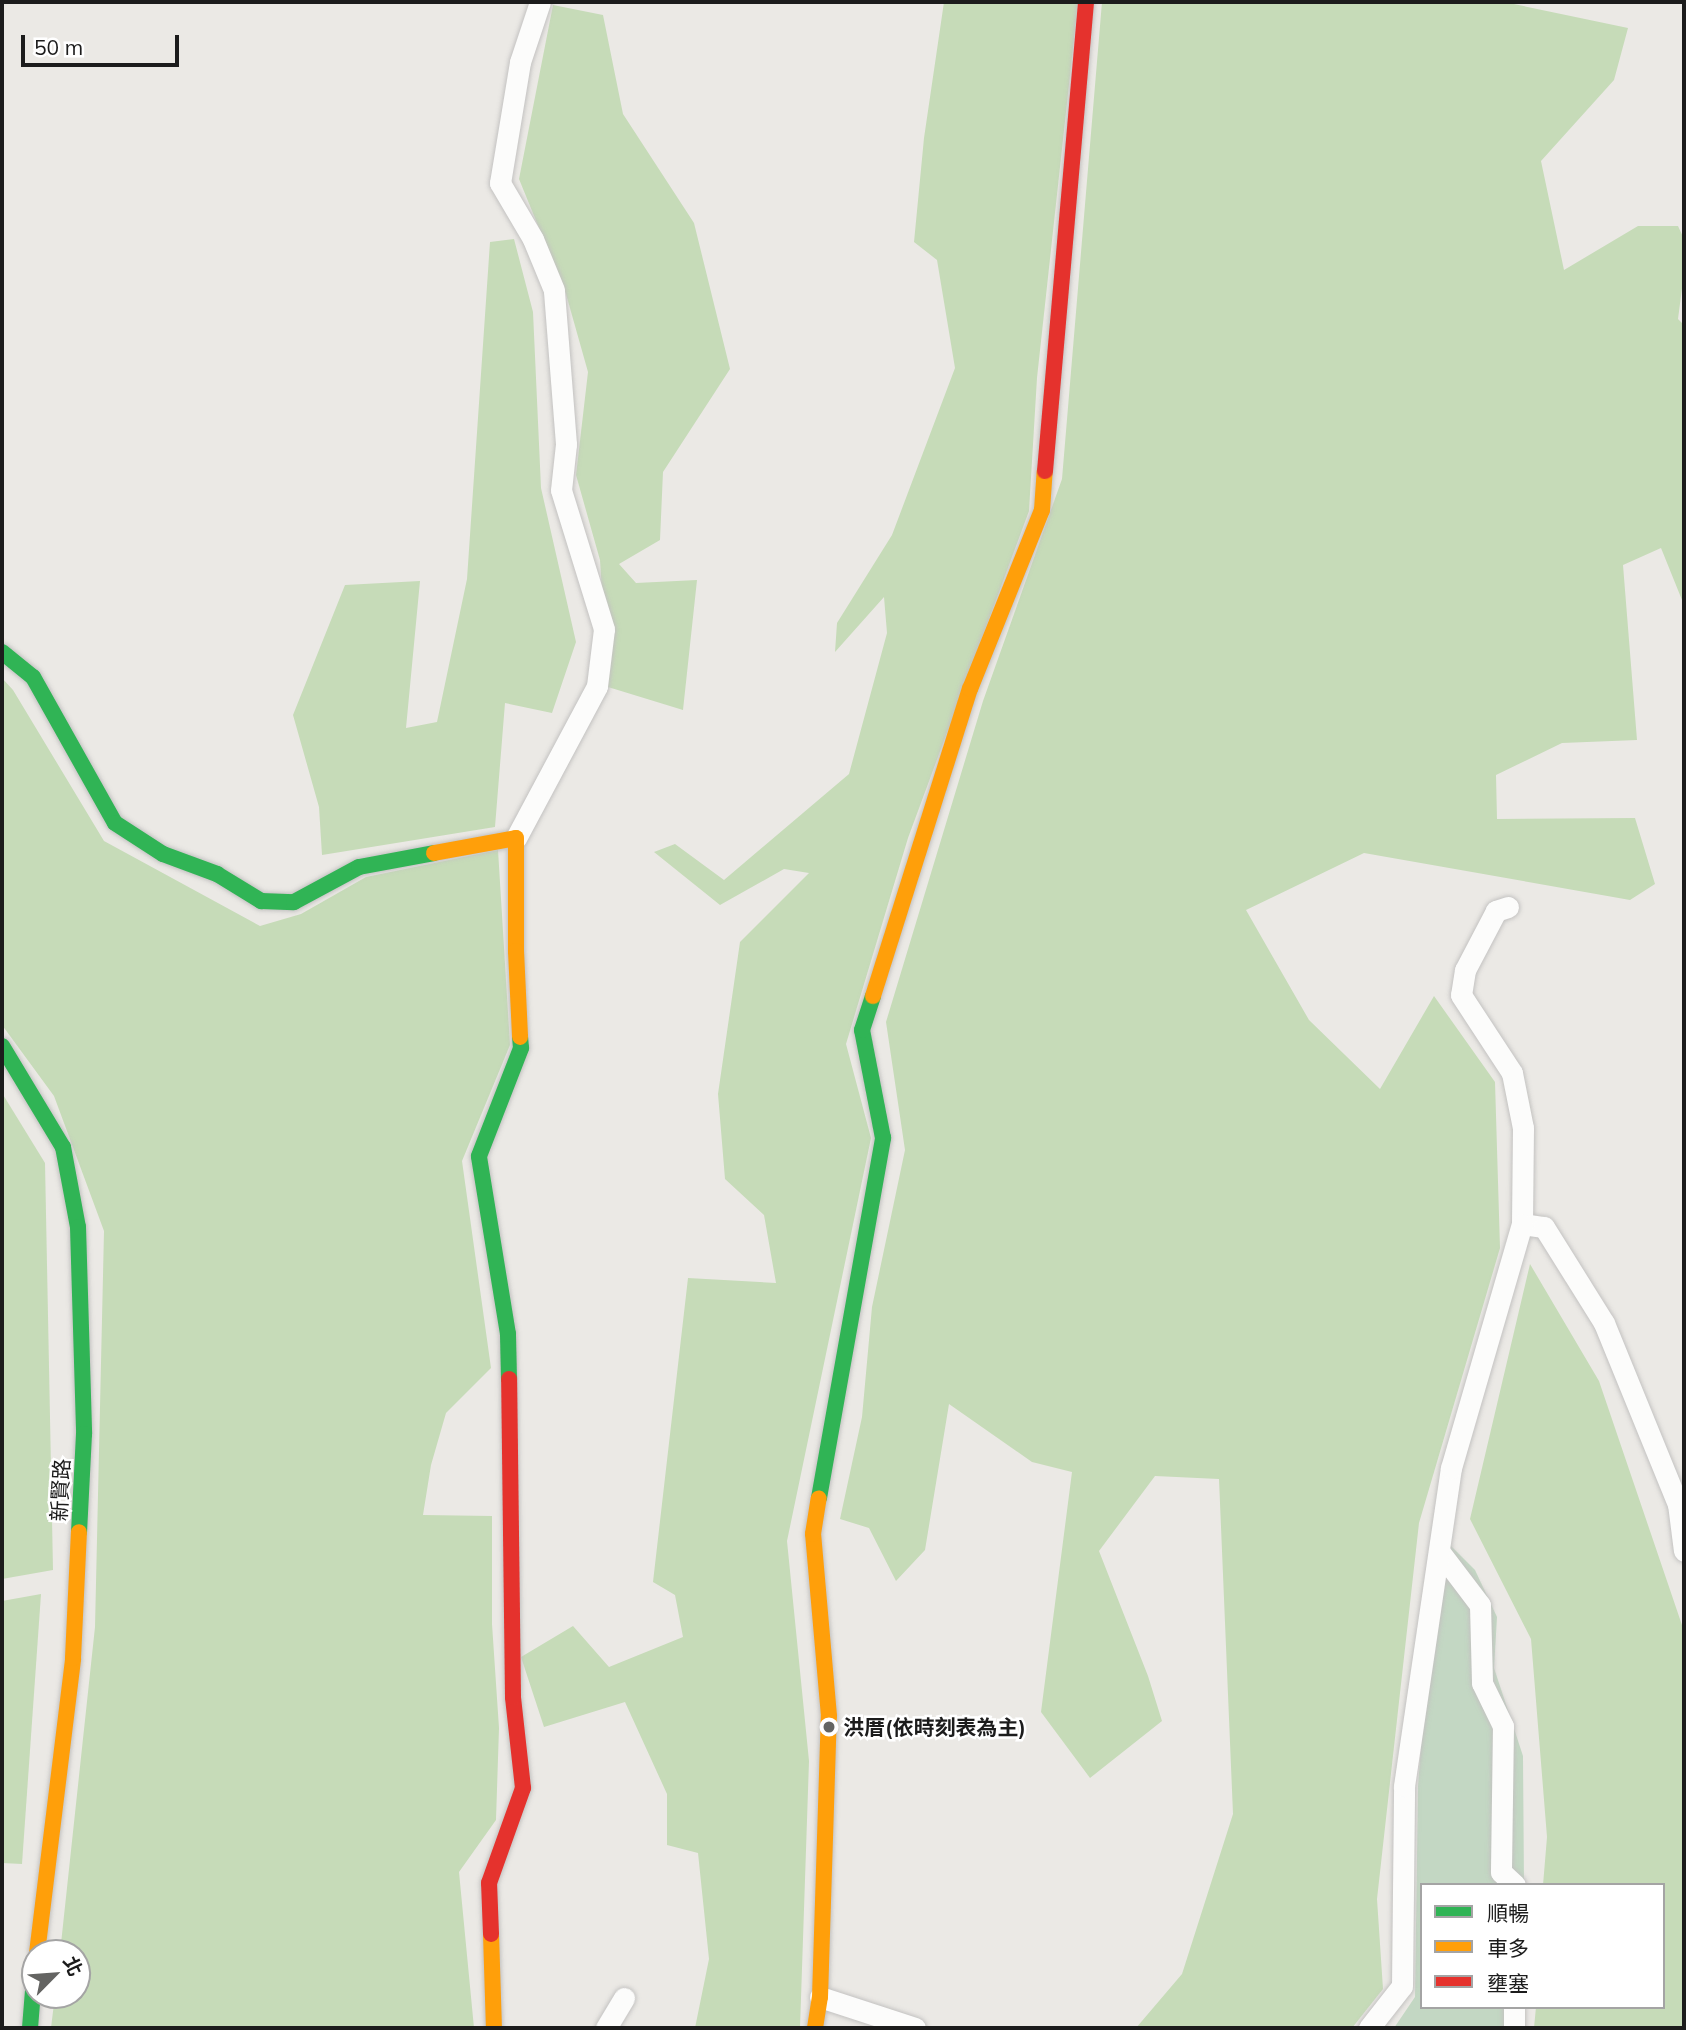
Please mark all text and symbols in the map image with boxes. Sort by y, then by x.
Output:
scale bar [24,21,182,65]
text: 50 m [34,34,83,60]
street label: 新賢路 [46,1458,74,1522]
place label: 洪厝(依時刻表為主) [843,1714,1026,1740]
marker: 洪厝(依時刻表為主) [821,1719,837,1735]
legend [1420,1883,1665,2009]
text: 順暢 [1487,1900,1529,1926]
text: 車多 [1487,1935,1529,1961]
north arrow [21,1939,91,2009]
text: 北 [58,1952,88,1980]
text: 壅塞 [1487,1970,1529,1996]

